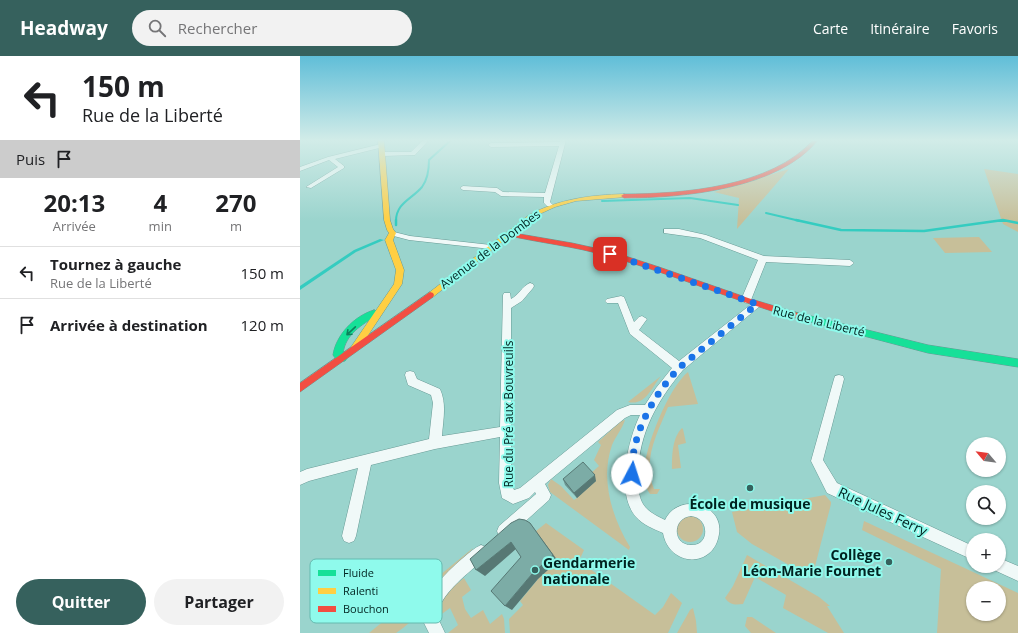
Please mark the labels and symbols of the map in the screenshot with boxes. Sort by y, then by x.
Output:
street label: Avenue de la Dombes [436,205,544,292]
pin [593,237,627,271]
street label: Rue de la Liberté [771,301,867,341]
one-way arrow [346,326,356,336]
street label: Rue du Pré aux Bouvreuils [500,340,517,487]
north arrow [966,437,1006,477]
position arrow [611,453,653,495]
street label: Rue Jules Ferry [835,482,932,540]
marker: École de musique [745,483,755,493]
place label: École de musique [689,494,811,513]
place label: Collège Léon-Marie Fournet [743,545,881,580]
place label: Gendarmerie nationale [543,553,635,588]
marker: Collège Léon-Marie Fournet [884,557,894,567]
legend [310,559,442,623]
text: Fluide [343,565,374,580]
marker: Gendarmerie nationale [530,565,540,575]
text: Ralenti [343,583,378,598]
text: Bouchon [343,601,389,616]

